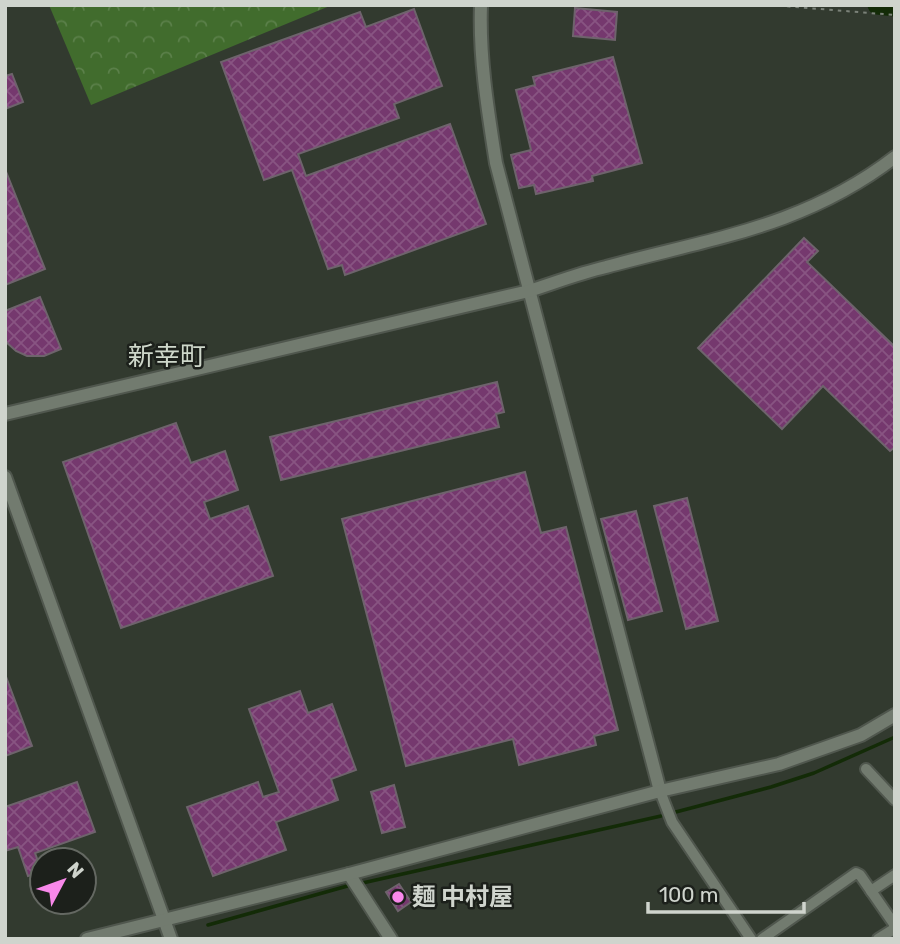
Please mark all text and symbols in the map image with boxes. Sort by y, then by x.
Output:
district label: 新幸町 [128,341,206,372]
north arrow [28,846,98,916]
text: N [62,857,89,883]
scale bar [648,870,804,914]
text: 100 m [659,882,718,907]
place label: 麺 中村屋 [412,883,513,911]
marker: 麺 中村屋 [390,889,406,905]

